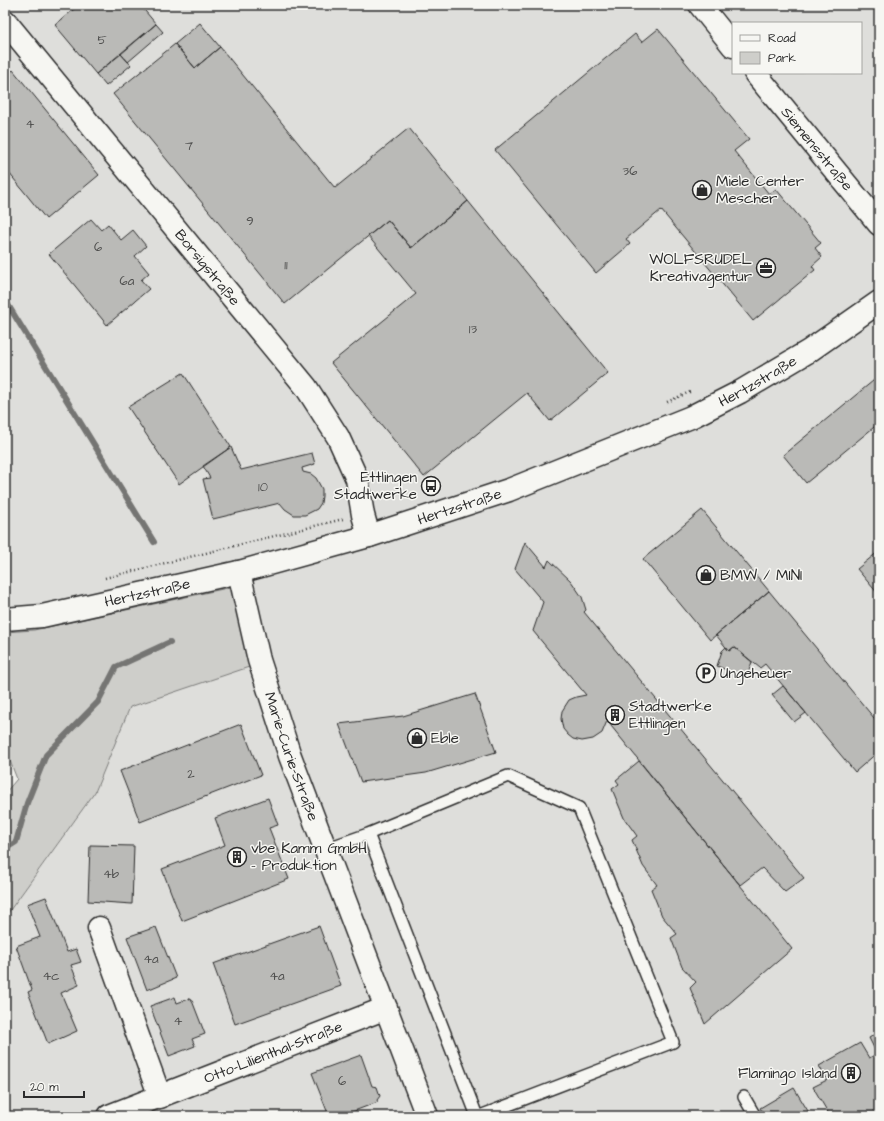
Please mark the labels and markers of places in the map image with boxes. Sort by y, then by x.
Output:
place label: Miele Center Mescher [716,171,804,209]
shop icon: Miele Center Mescher [691,179,713,201]
place label: WOLFSRUDEL Kreativagentur [649,249,753,288]
office icon: WOLFSRUDEL Kreativagentur [755,257,777,279]
place label: Ettlingen Stadtwerke [334,467,418,505]
bus stop icon: Ettlingen Stadtwerke [420,475,442,497]
shop icon: BMW / MINI [695,564,717,586]
place label: BMW / MINI [720,565,802,586]
parking icon: Ungeheuer [695,662,717,684]
place label: Ungeheuer [720,663,791,685]
place label: Stadtwerke Ettlingen [629,696,712,735]
building icon: Stadtwerke Ettlingen [604,704,626,726]
shop icon: Eble [406,727,428,749]
place label: Eble [431,728,459,749]
place label: vbe Kamm GmbH - Produktion [251,838,367,876]
building icon: vbe Kamm GmbH - Produktion [226,846,248,868]
building icon: Flamingo Island [840,1062,862,1084]
place label: Flamingo Island [738,1063,837,1085]

